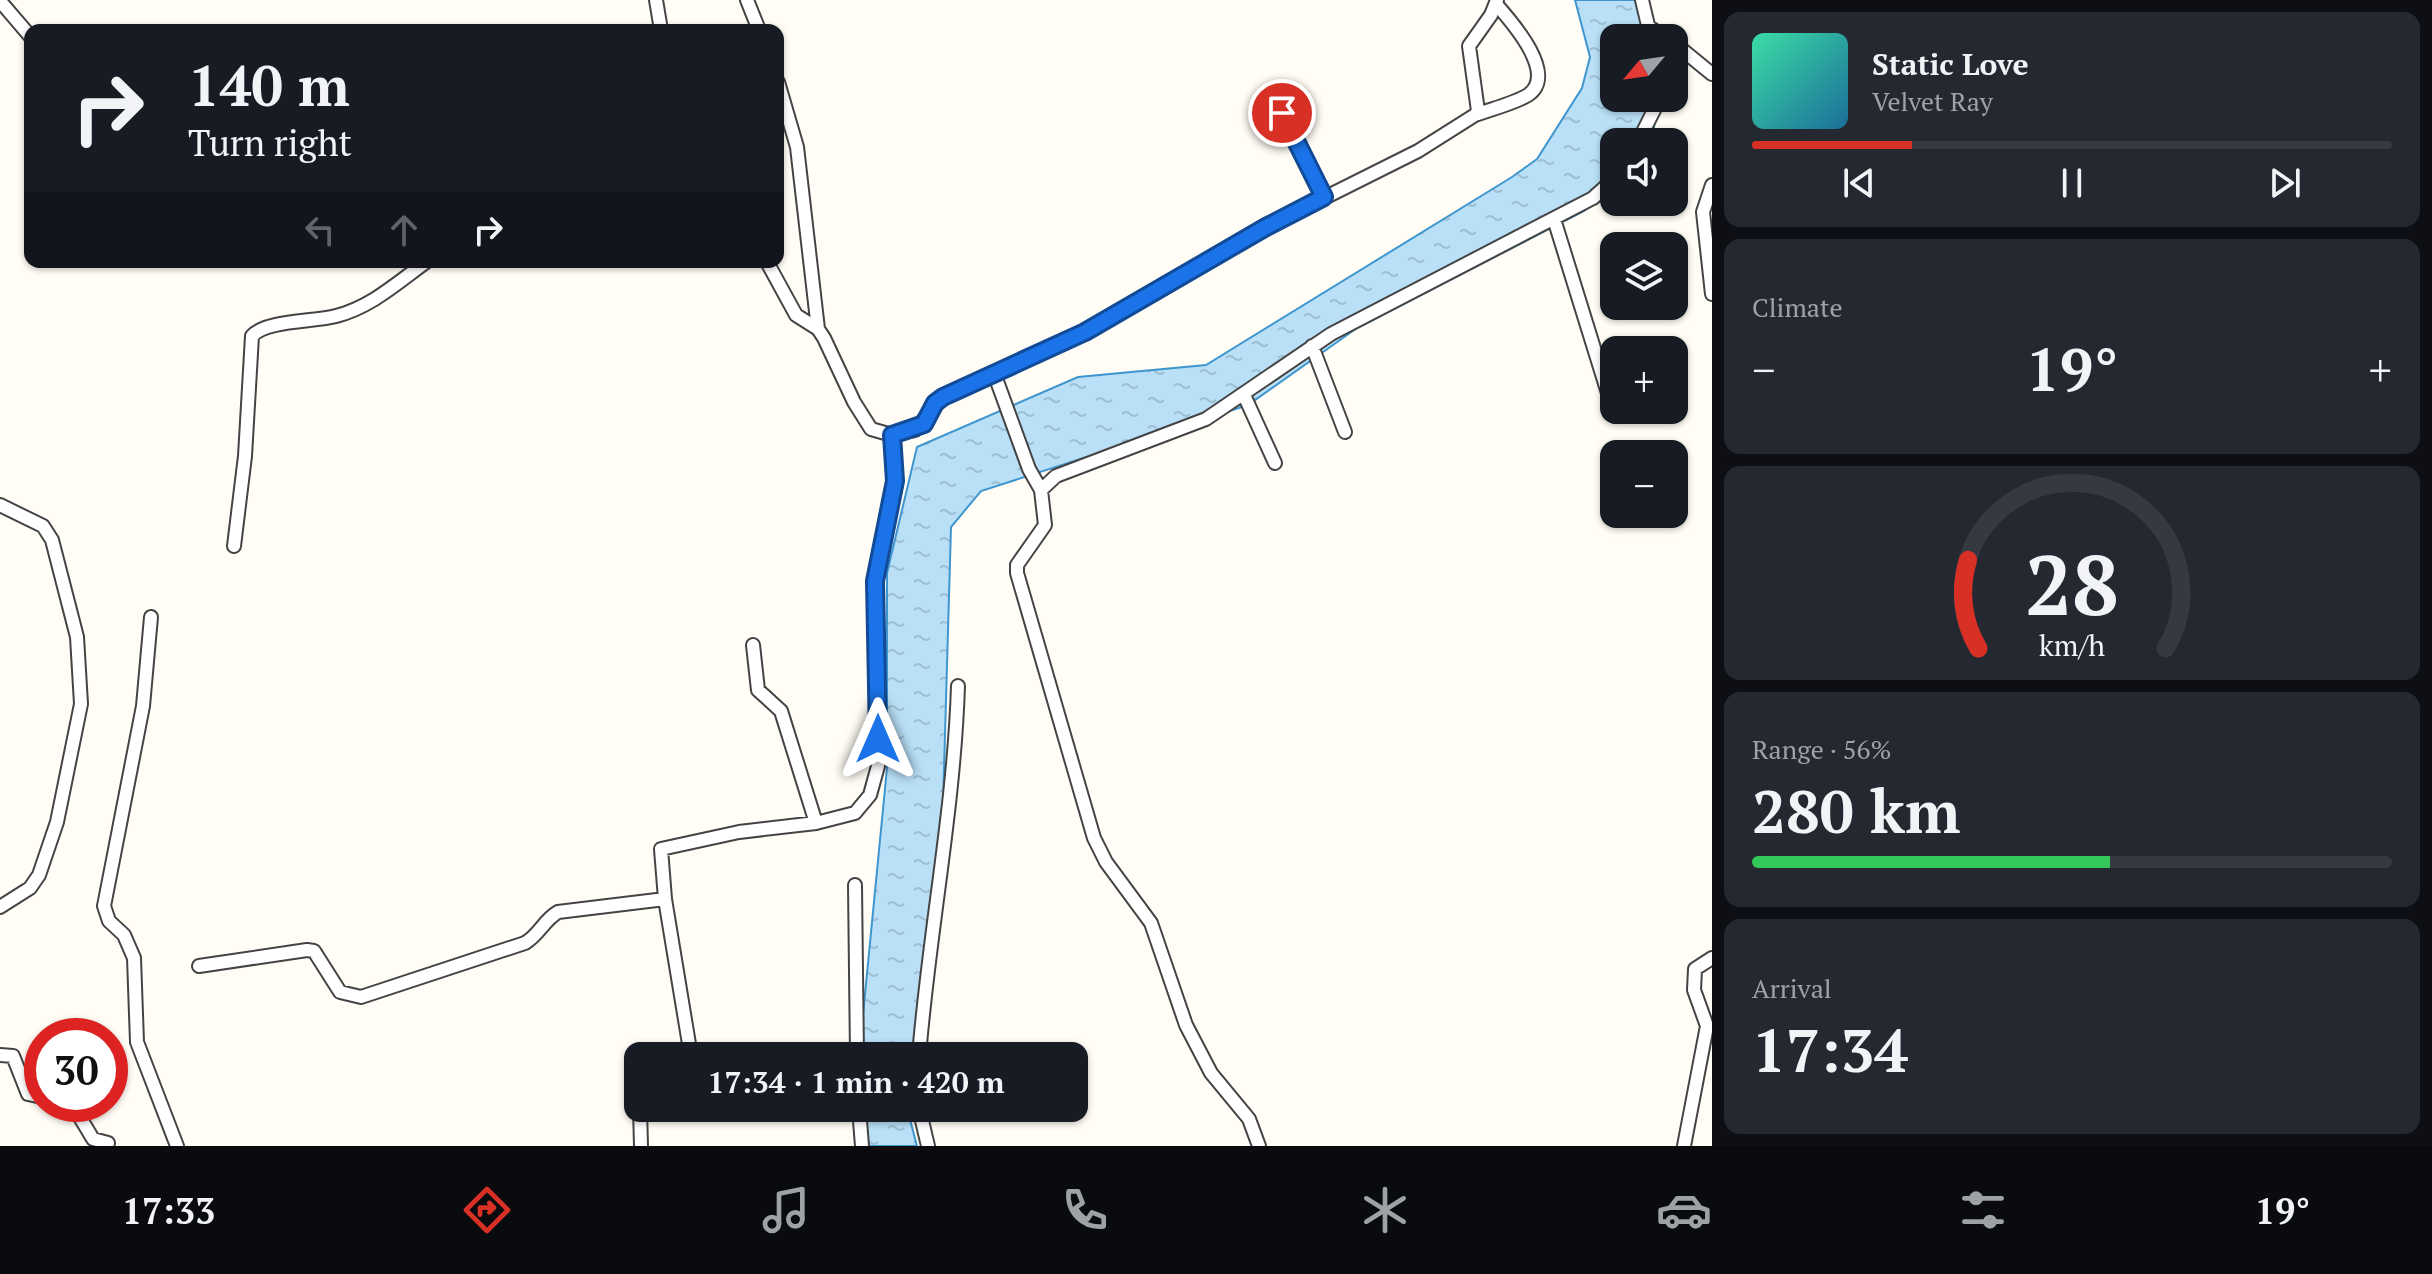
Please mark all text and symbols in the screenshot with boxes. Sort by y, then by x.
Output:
north arrow [1600,24,1688,112]
map controls [1600,24,1688,528]
text: Static Love [1872,44,2029,84]
text: 140 m [188,48,350,122]
icon: right [56,56,160,160]
pin [1248,79,1316,147]
text: Velvet Ray [1872,84,1993,118]
icon: arrive [1260,91,1304,135]
text: Turn right [188,119,352,166]
button: sound [1600,128,1688,216]
icon: previous [1837,161,1881,205]
icon: pause [2050,161,2094,205]
icon: next [2263,161,2307,205]
icon: left [298,208,342,252]
icon: ahead [382,208,426,252]
icon: right [466,208,510,252]
button: layers [1600,232,1688,320]
text: Climate [1752,290,1843,324]
text: 19° [2026,329,2118,408]
button: + [1600,336,1688,424]
text: − [1752,340,1775,399]
text: + [2369,340,2392,399]
button: − [1600,440,1688,528]
text: 28 [2025,529,2119,639]
text: km/h [2039,626,2105,664]
position arrow [836,697,920,781]
text: Range · 56% [1752,732,1891,766]
text: 280 km [1752,771,1960,850]
text: Arrival [1752,971,1832,1005]
text: 17:34 [1752,1010,1908,1089]
speed limit sign: 30 [24,1018,128,1122]
text: 17:34 · 1 min · 420 m [708,1062,1004,1102]
icon: directions [459,1182,515,1238]
icon: music [758,1182,814,1238]
icon: phone [1057,1182,1113,1238]
icon: climate [1357,1182,1413,1238]
icon: car [1656,1182,1712,1238]
icon: filters [1955,1182,2011,1238]
text: 17:33 [122,1187,215,1234]
text: 19° [2255,1187,2310,1234]

